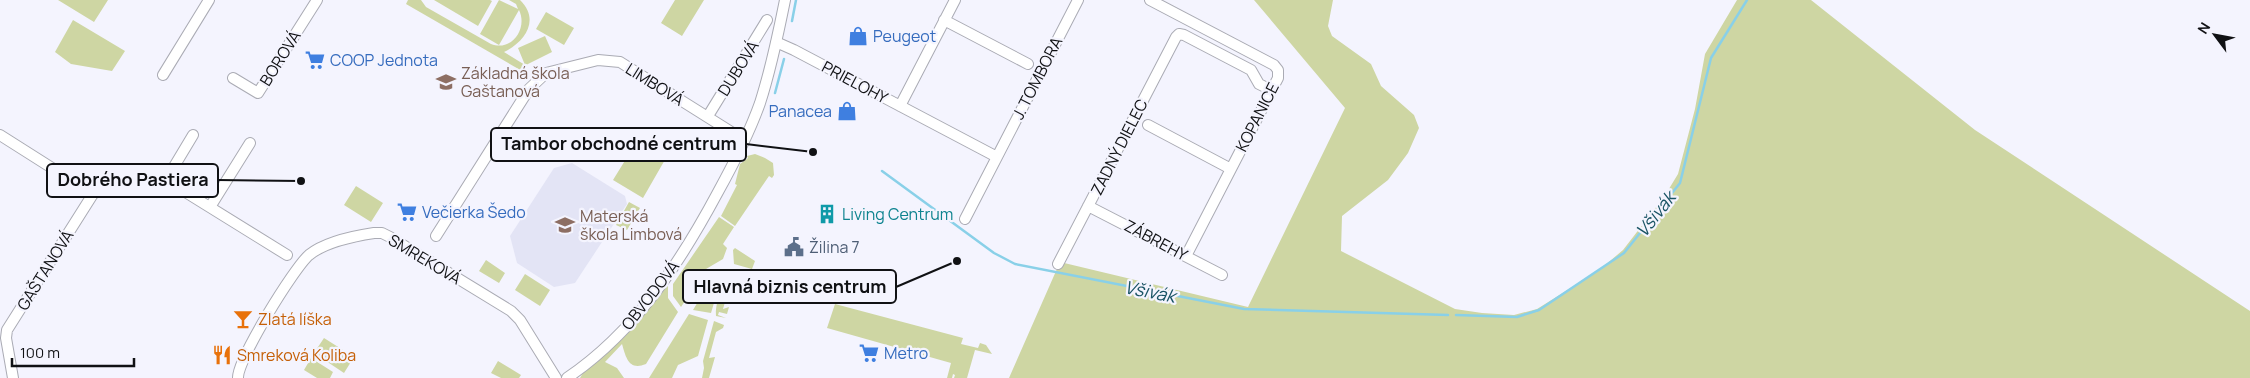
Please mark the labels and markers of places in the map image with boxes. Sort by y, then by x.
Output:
shop icon: Peugeot [847,25,869,47]
place label: Peugeot [873,25,936,47]
supermarket icon: COOP Jednota [304,49,326,71]
place label: COOP Jednota [330,49,438,71]
place label: Základná škola Gaštanová [461,62,570,102]
school or university icon: Základná škola Gaštanová [435,71,457,93]
place label: Panacea [769,100,832,122]
shop icon: Panacea [836,100,858,122]
callout: Tambor obchodné centrum [491,128,746,161]
callout: Dobrého Pastiera [47,164,218,197]
supermarket icon: Večierka Šedo [396,201,418,223]
place label: Večierka Šedo [422,201,526,223]
building icon: Living Centrum [816,203,838,225]
place label: Living Centrum [842,203,953,225]
place label: Materská škola Limbová [580,205,682,245]
school or university icon: Materská škola Limbová [554,214,576,236]
public building icon: Žilina 7 [783,236,805,258]
place label: Žilina 7 [809,236,860,258]
callout: Hlavná biznis centrum [683,270,896,303]
bar icon: Zlatá líška [232,308,254,330]
place label: Zlatá líška [258,308,332,330]
supermarket icon: Metro [858,342,880,364]
place label: Metro [884,342,928,364]
restaurant icon: Smreková Koliba [211,344,233,366]
place label: Smreková Koliba [237,344,356,366]

